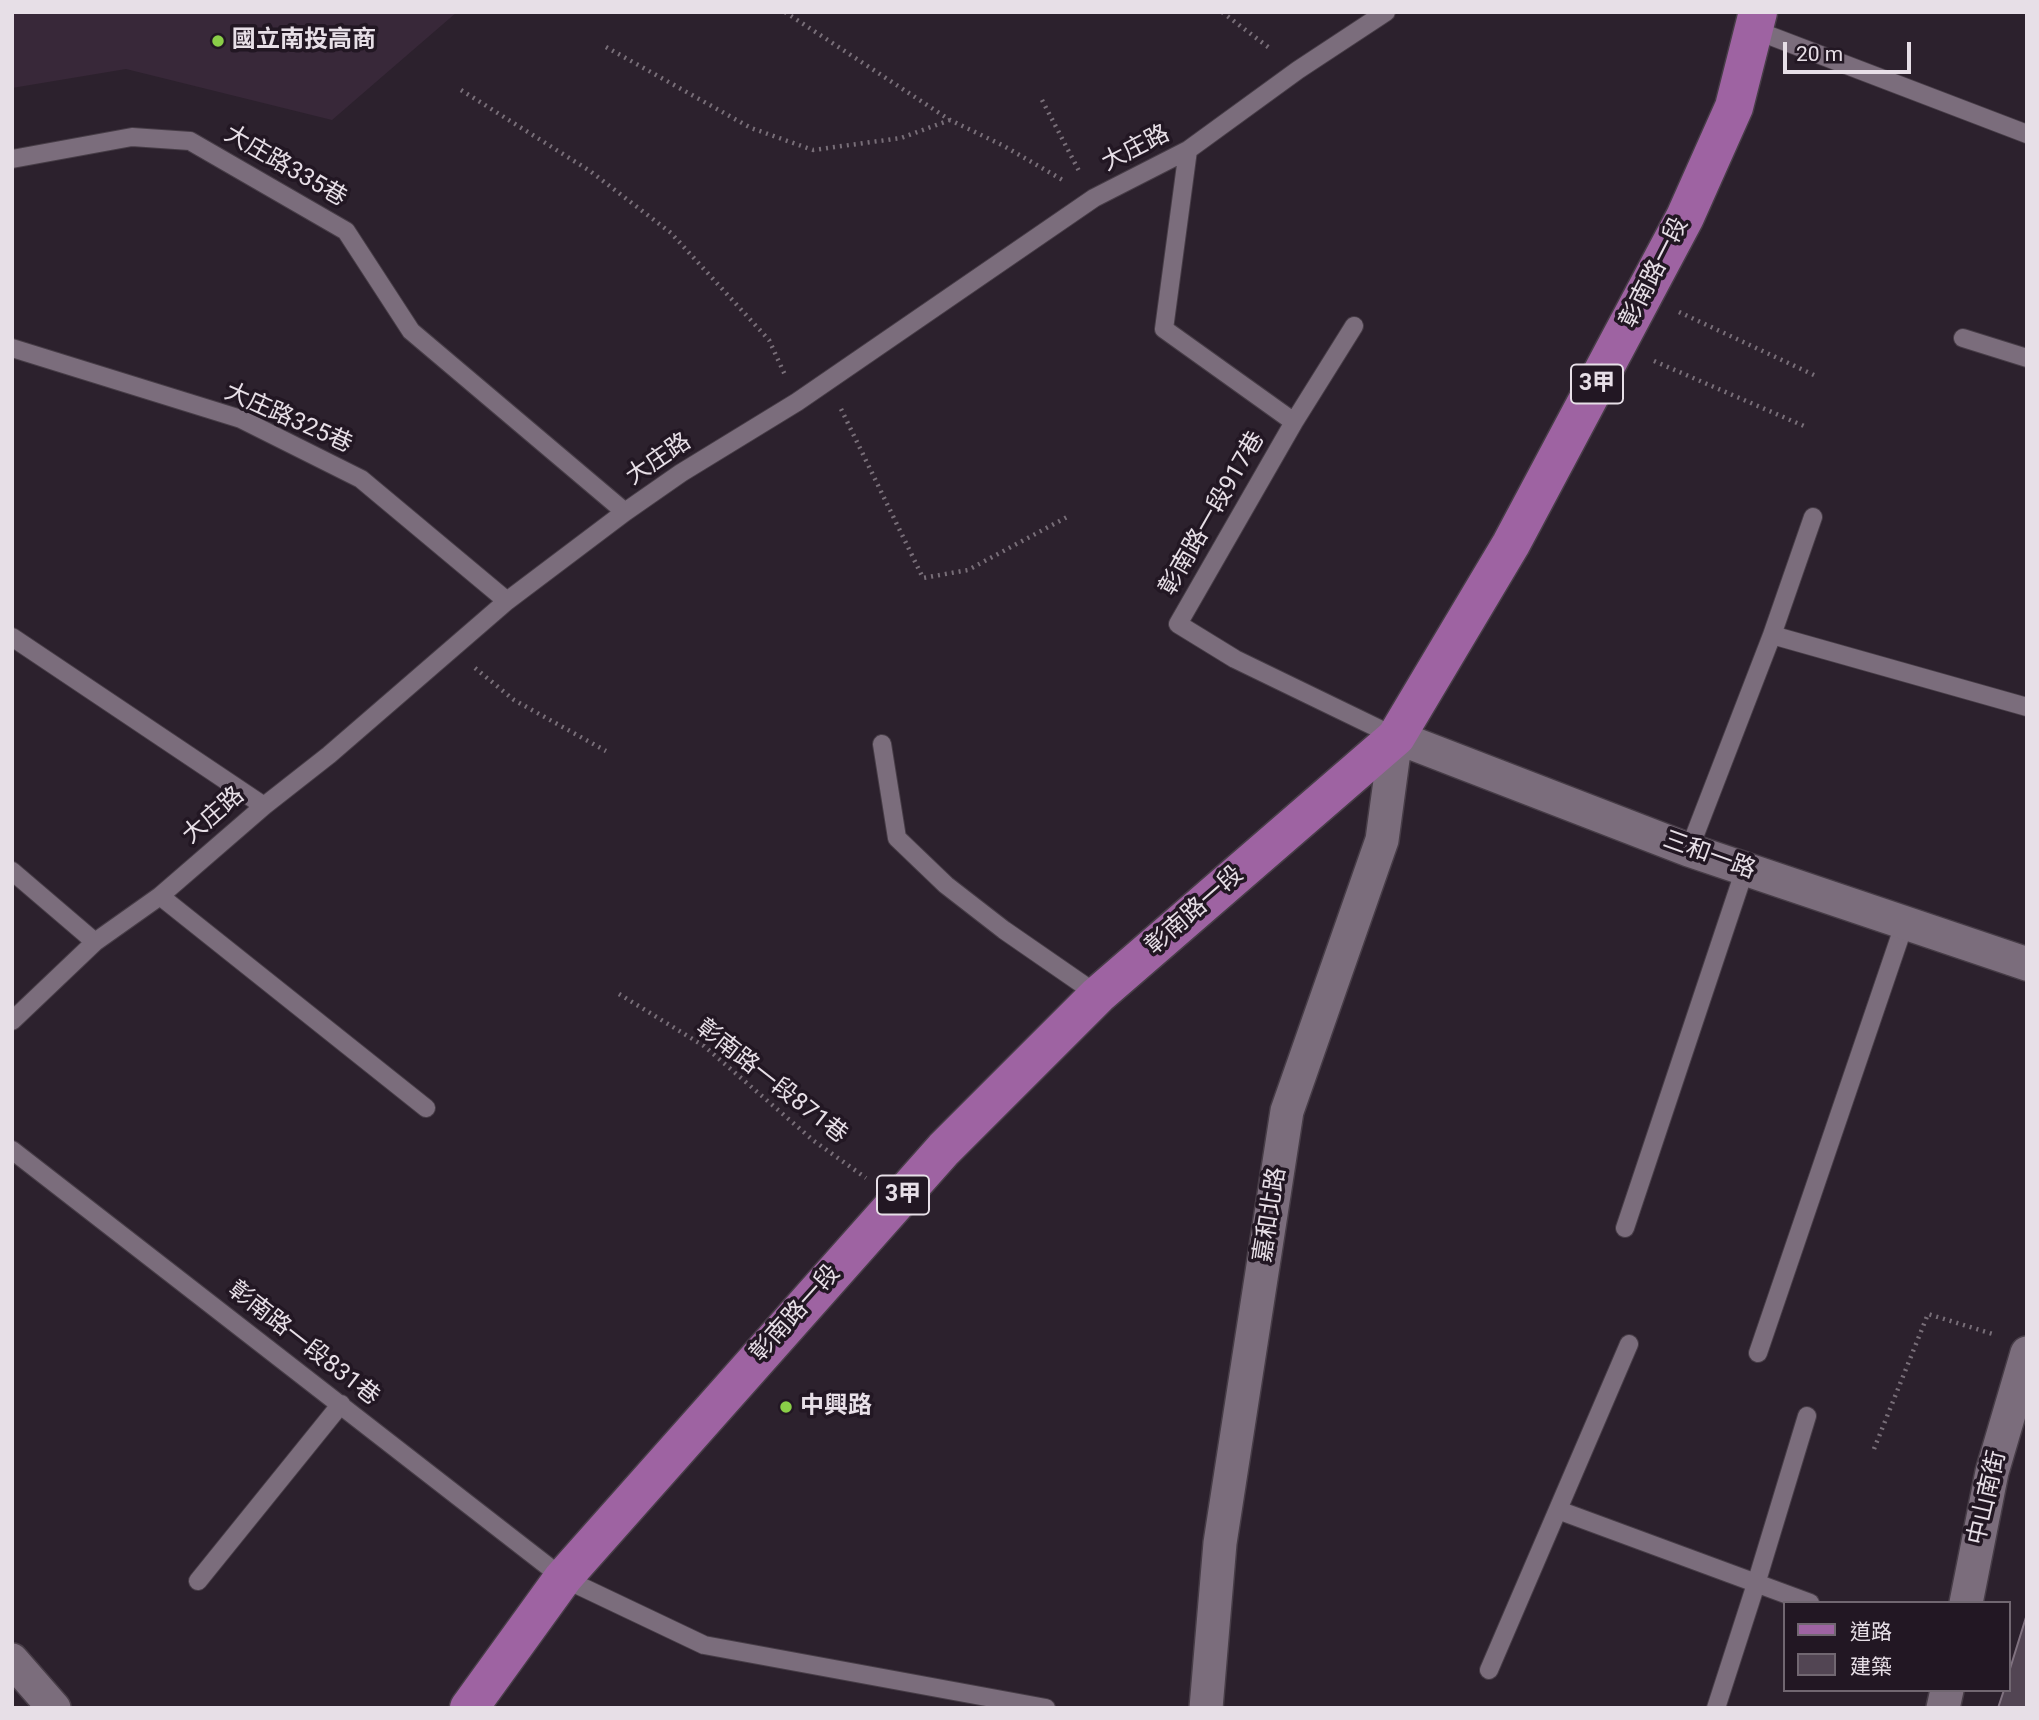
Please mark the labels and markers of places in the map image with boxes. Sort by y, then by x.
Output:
place label: 國立南投高商 [232,27,376,55]
marker: 國立南投高商 [210,33,226,49]
place label: 中興路 [800,1393,872,1421]
marker: 中興路 [778,1399,794,1415]

